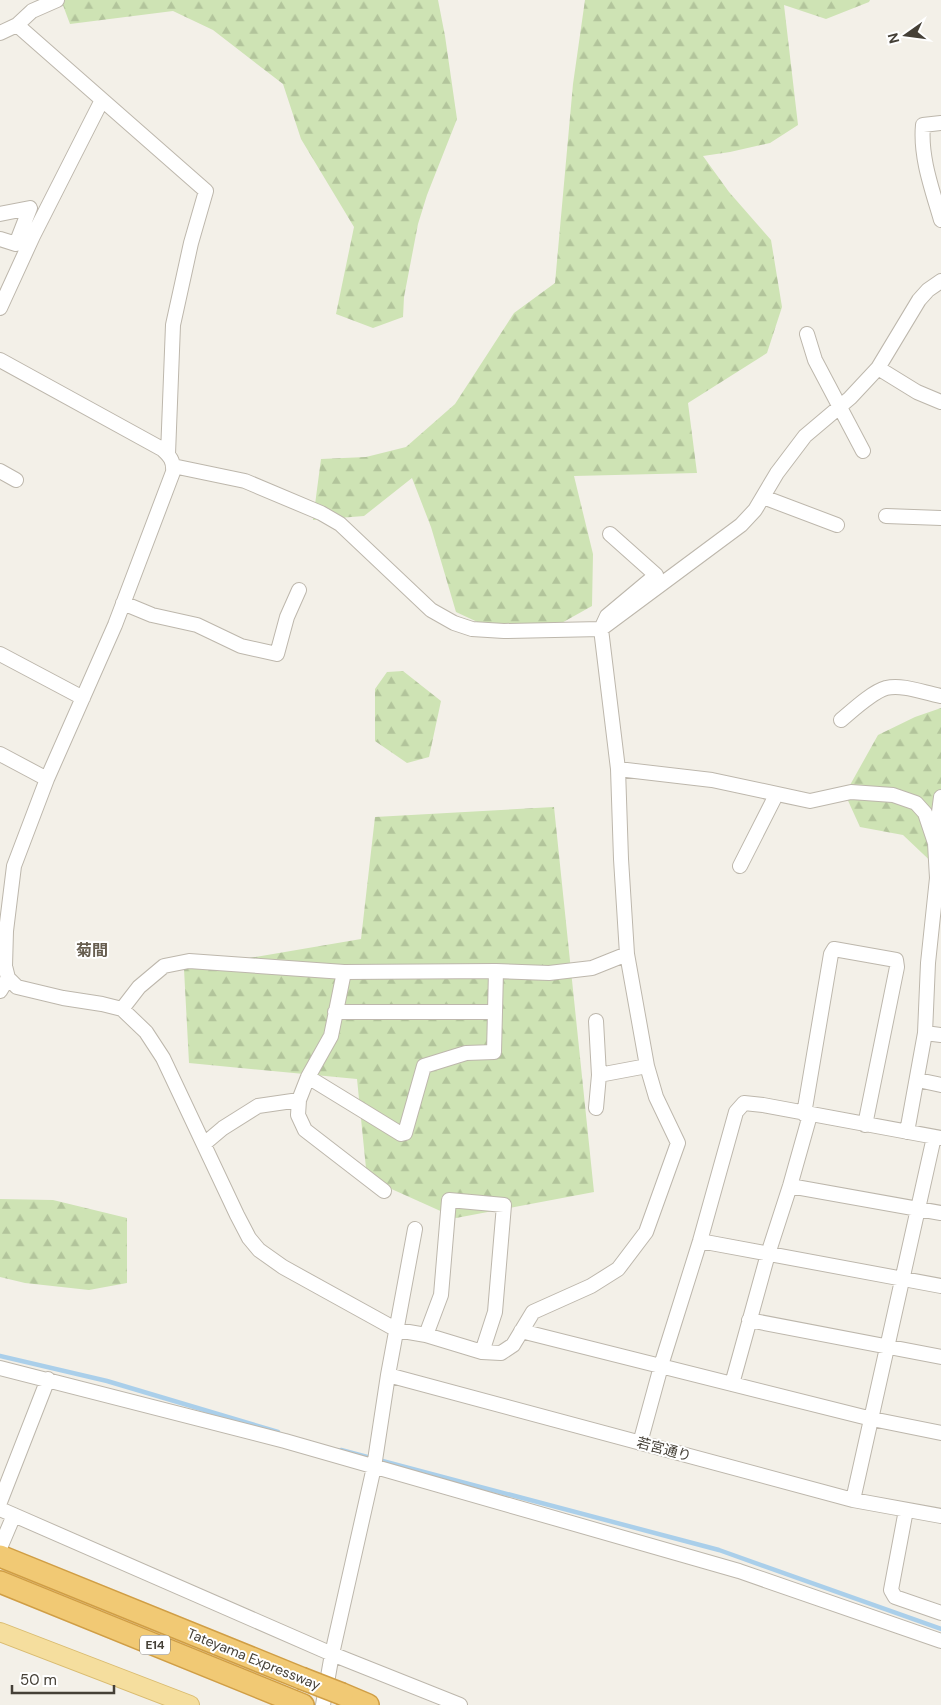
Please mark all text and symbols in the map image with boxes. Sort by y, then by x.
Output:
north arrow [881,10,931,60]
text: N [883,31,903,45]
district label: 菊間 [76,940,108,961]
street label: 若宮通り [635,1433,693,1465]
street label: Tateyama Expressway [185,1624,323,1694]
road number: E14 [140,1636,170,1654]
scale bar [12,1662,115,1694]
text: 50 m [20,1670,57,1690]

